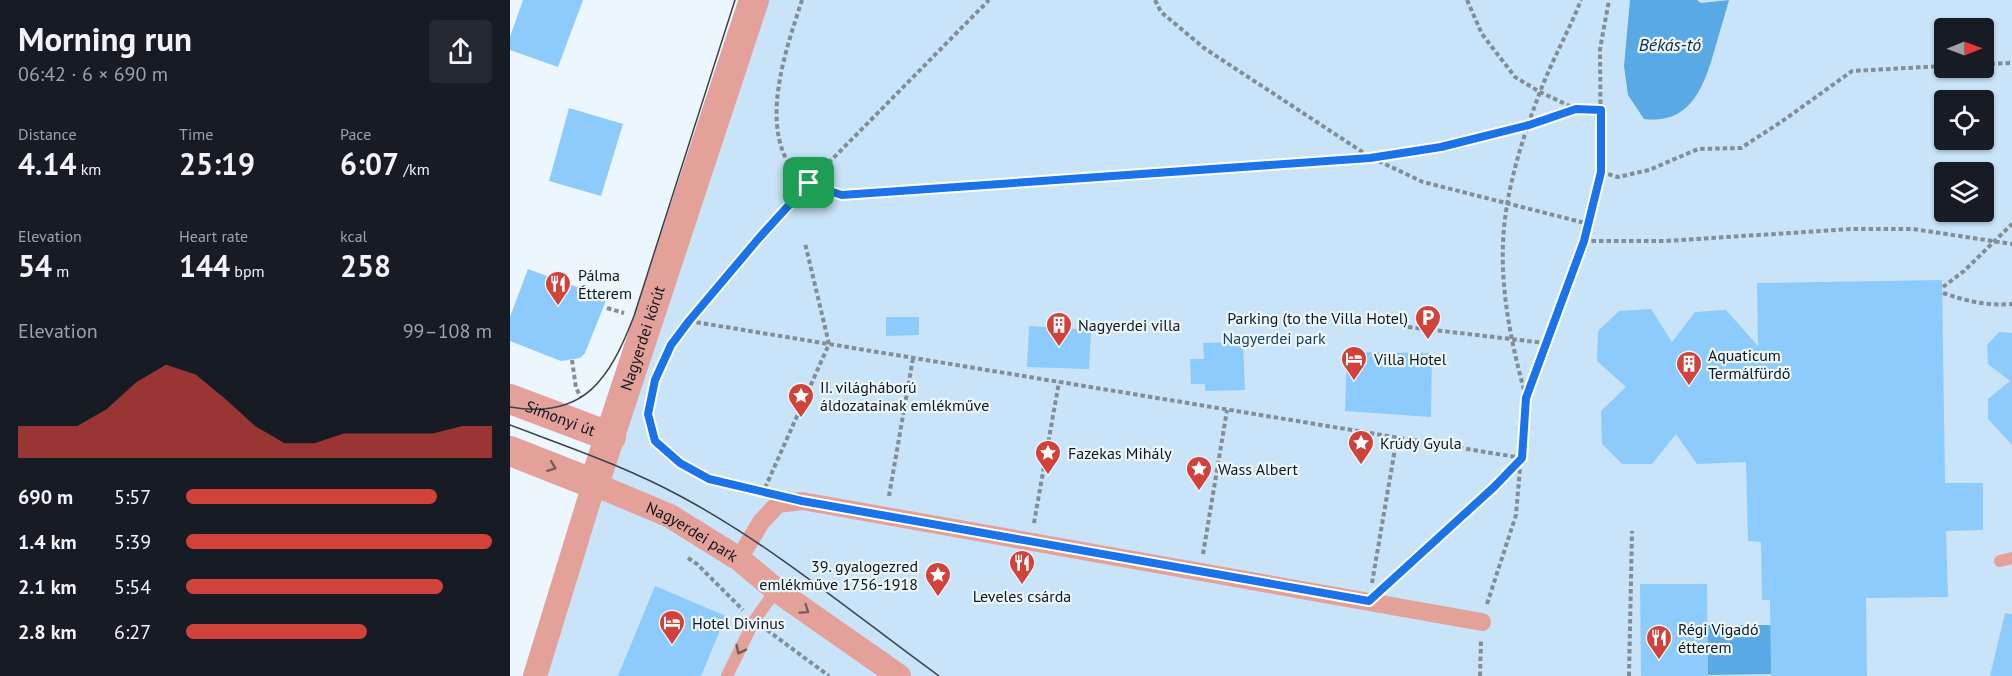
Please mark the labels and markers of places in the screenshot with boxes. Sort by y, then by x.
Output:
pin [783,157,834,208]
place label: Pálma Étterem [578,265,632,303]
restaurant icon: Pálma Étterem [543,269,573,307]
parking icon: Parking (to the Villa Hotel) [1413,303,1443,341]
place label: Parking (to the Villa Hotel) [1227,308,1408,328]
building icon: Nagyerdei villa [1044,310,1074,348]
place label: Nagyerdei villa [1078,315,1181,335]
hotel icon: Villa Hotel [1339,344,1369,382]
place label: Aquaticum Termálfürdő [1708,345,1790,383]
place label: Villa Hotel [1373,349,1447,369]
building icon: Aquaticum Termálfürdő [1674,349,1704,387]
place label: II. világháború áldozatainak emlékműve [820,377,989,415]
place icon: II. világháború áldozatainak emlékműve [786,381,816,419]
place icon: Krúdy Gyula [1346,428,1376,466]
place label: Krúdy Gyula [1380,433,1462,453]
place icon: Fazekas Mihály [1033,438,1063,476]
place label: Fazekas Mihály [1068,443,1172,463]
place icon: Wass Albert [1184,454,1214,492]
place label: Wass Albert [1218,459,1298,479]
restaurant icon: Leveles csárda [1007,548,1037,586]
place label: 39. gyalogezred emlékműve 1756-1918 [759,556,918,594]
place icon: 39. gyalogezred emlékműve 1756-1918 [923,560,953,598]
place label: Leveles csárda [973,586,1071,606]
hotel icon: Hotel Divinus [657,608,687,646]
place label: Hotel Divinus [692,613,785,633]
place label: Régi Vigadó étterem [1678,619,1758,657]
restaurant icon: Régi Vigadó étterem [1644,623,1674,661]

